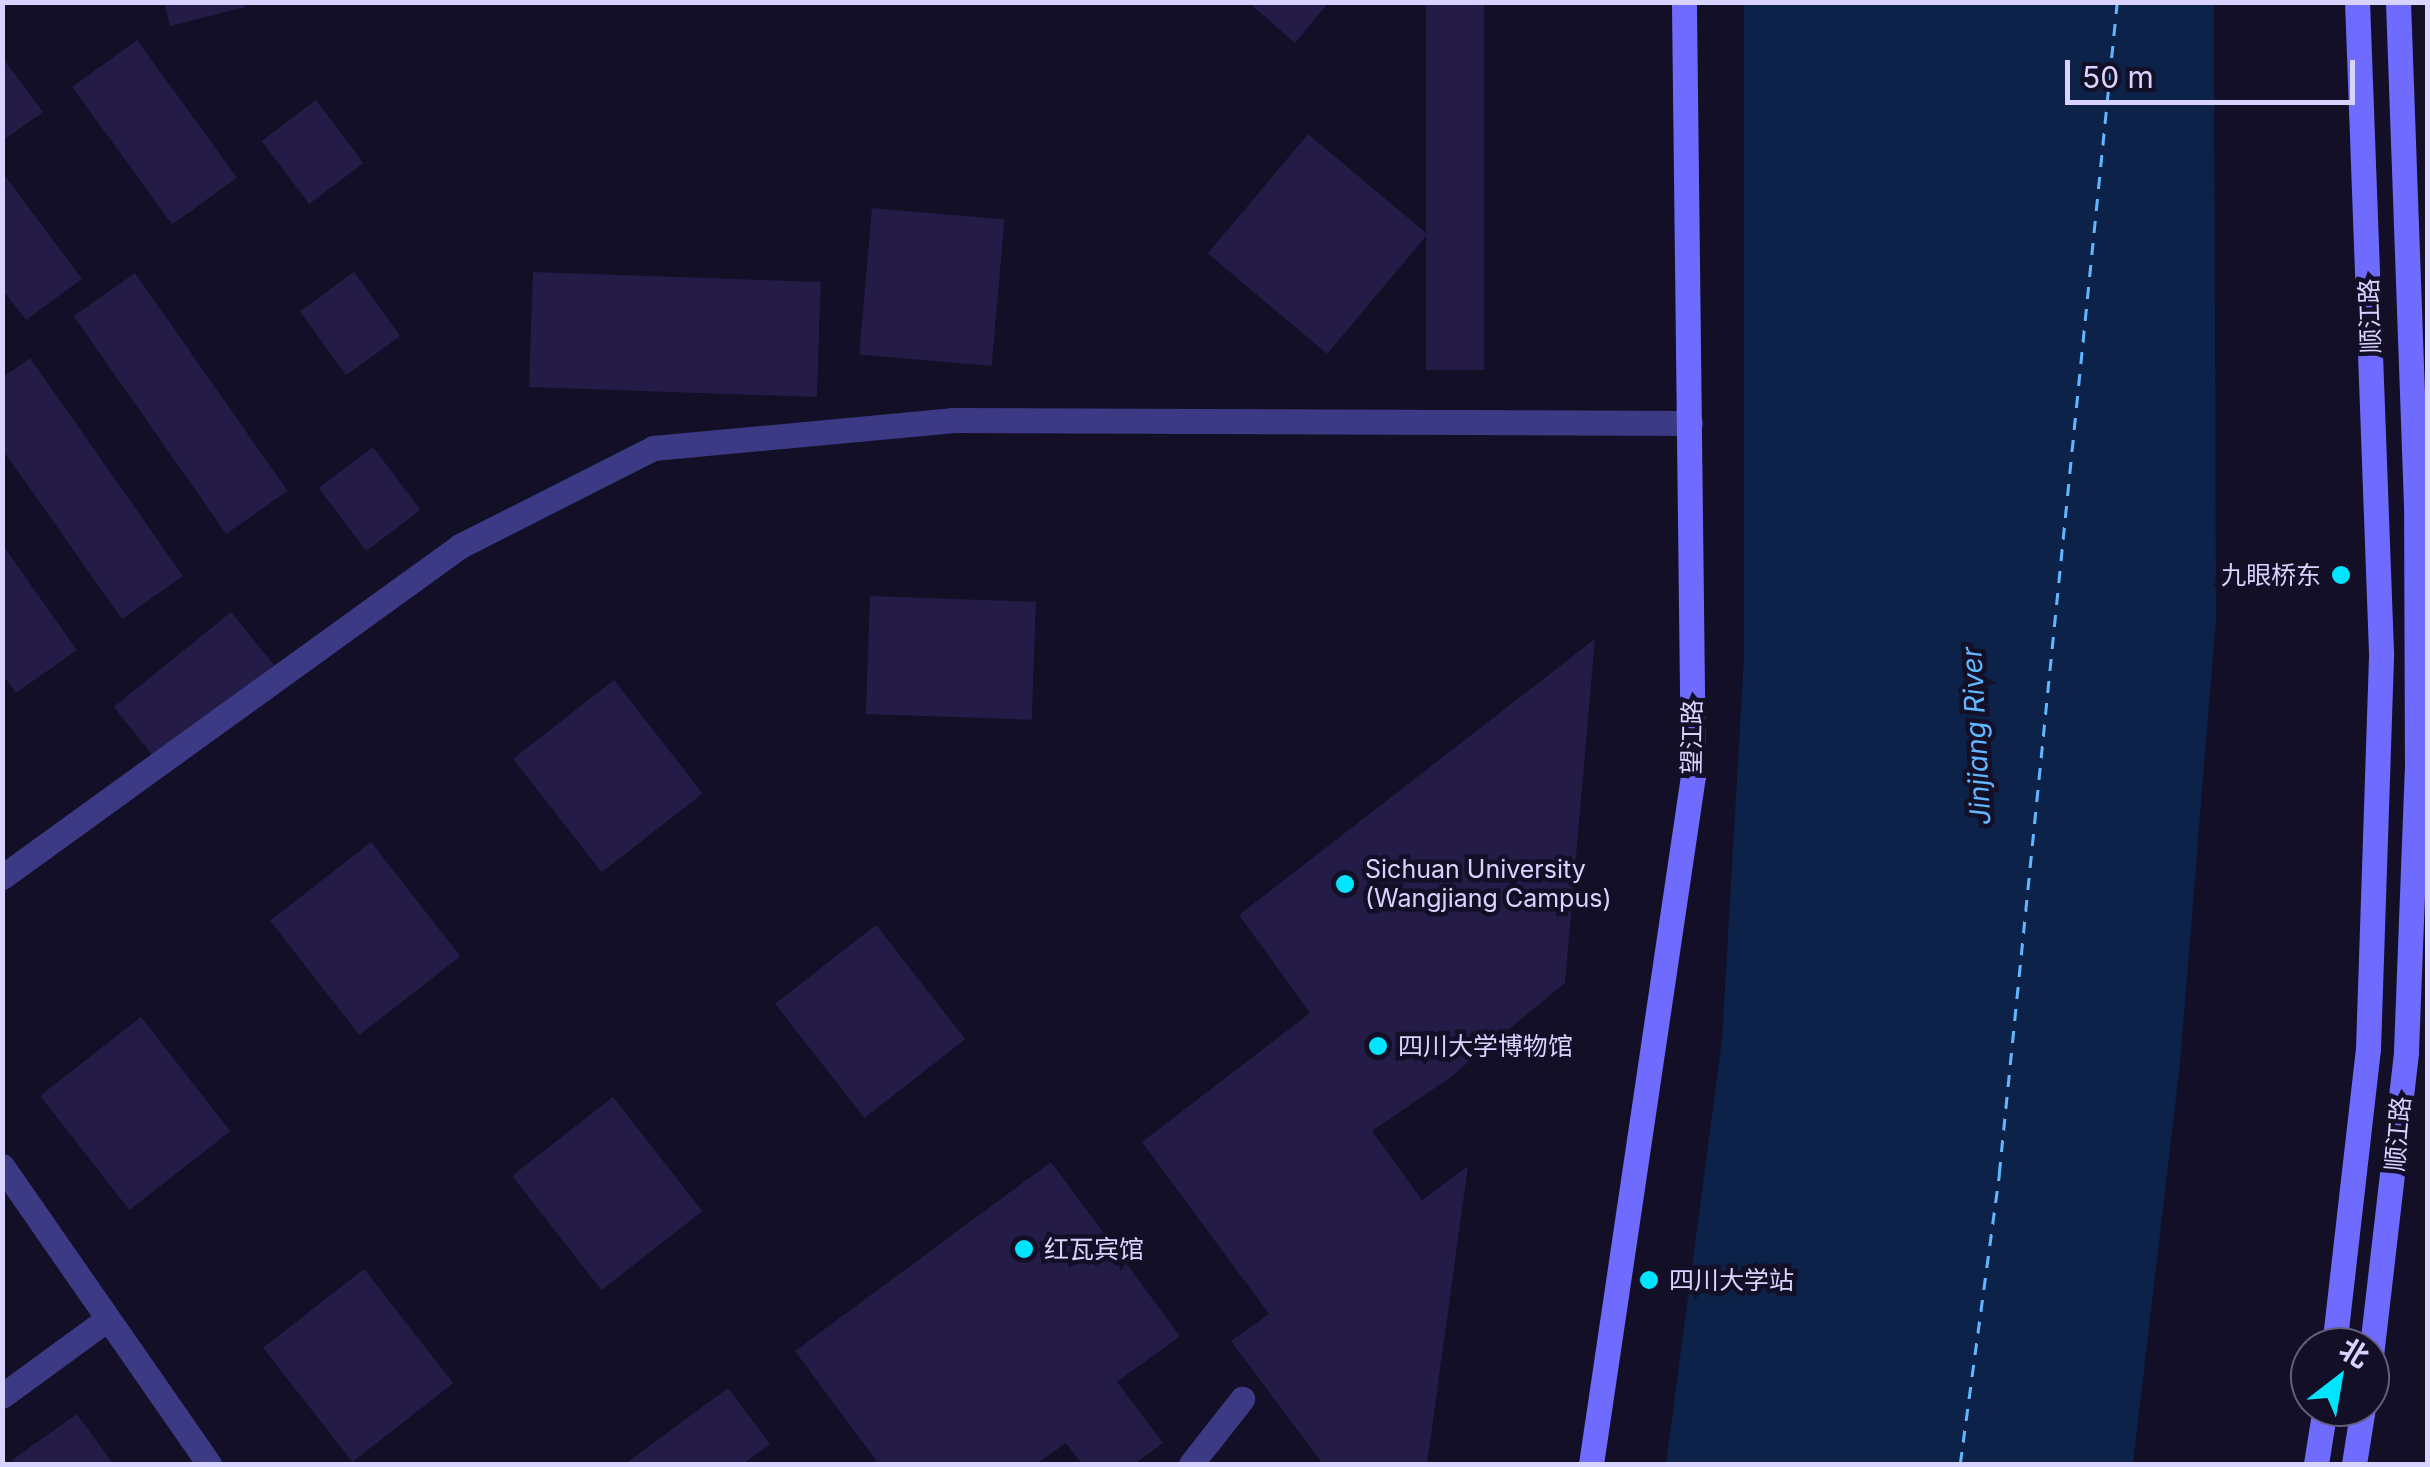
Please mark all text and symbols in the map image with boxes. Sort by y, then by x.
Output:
scale bar [2070,40,2360,102]
text: 50 m [2082,59,2154,95]
street label: 顺江路 [2354,278,2386,354]
place label: 九眼桥东 [2221,560,2321,590]
marker: 九眼桥东 [2330,564,2352,586]
water label: Jinjiang River [1955,646,1997,826]
street label: 望江路 [1676,699,1708,775]
place label: Sichuan University (Wangjiang Campus) [1365,855,1612,914]
marker: Sichuan University (Wangjiang Campus) [1334,873,1356,895]
place label: 四川大学博物馆 [1398,1031,1573,1061]
marker: 四川大学博物馆 [1367,1035,1389,1057]
street label: 顺江路 [2380,1095,2416,1173]
place label: 红瓦宾馆 [1044,1234,1144,1264]
marker: 红瓦宾馆 [1013,1238,1035,1260]
place label: 四川大学站 [1669,1265,1794,1295]
marker: 四川大学站 [1638,1269,1660,1291]
north arrow [2290,1327,2390,1427]
text: 北 [2334,1331,2375,1375]

